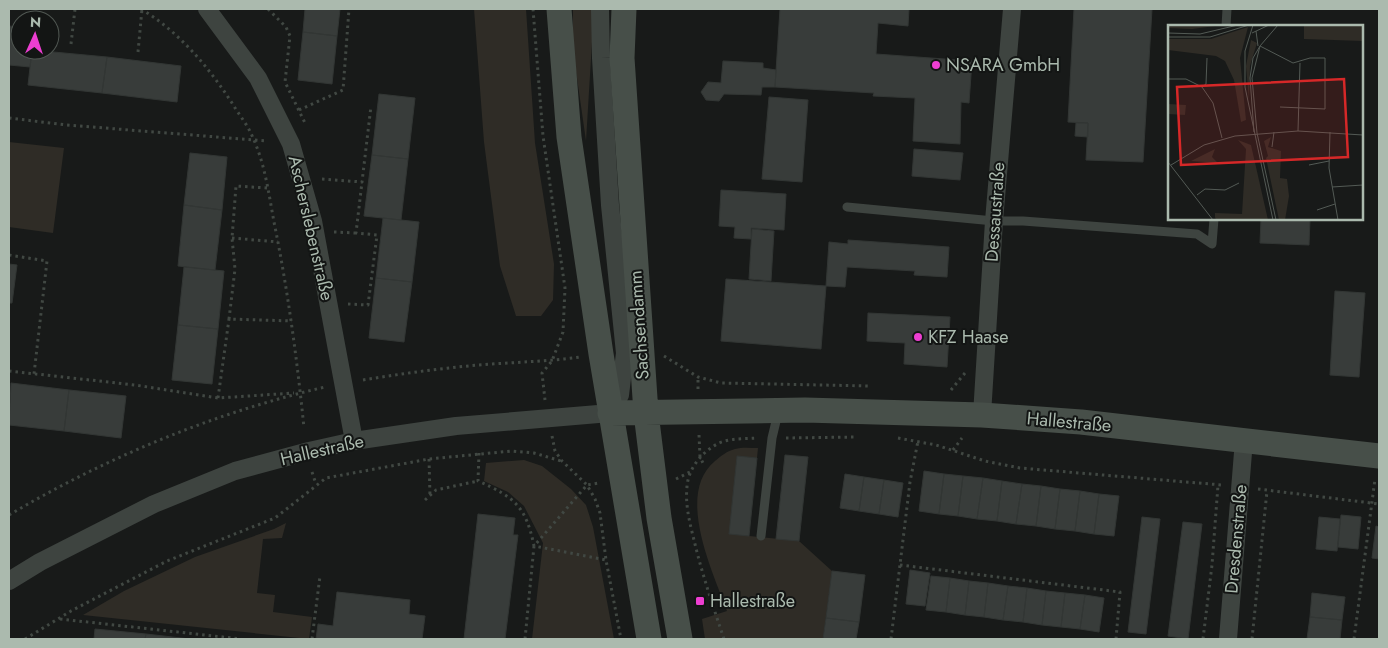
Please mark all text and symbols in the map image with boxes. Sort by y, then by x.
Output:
north arrow [10,10,60,60]
text: N [30,12,42,32]
inset map [1168,25,1363,220]
place label: NSARA GmbH [946,52,1060,78]
marker: NSARA GmbH [930,59,942,71]
street label: Ascherslebenstraße [282,153,340,303]
street label: Dessaustraße [979,161,1011,263]
street label: Sachsendamm [622,269,656,381]
place label: KFZ Haase [928,324,1009,350]
marker: KFZ Haase [912,331,924,343]
street label: Hallestraße [1026,405,1112,439]
street label: Hallestraße [278,428,366,472]
street label: Dresdenstraße [1218,483,1254,595]
place label: Hallestraße [710,588,795,614]
marker: Hallestraße [694,595,706,607]

